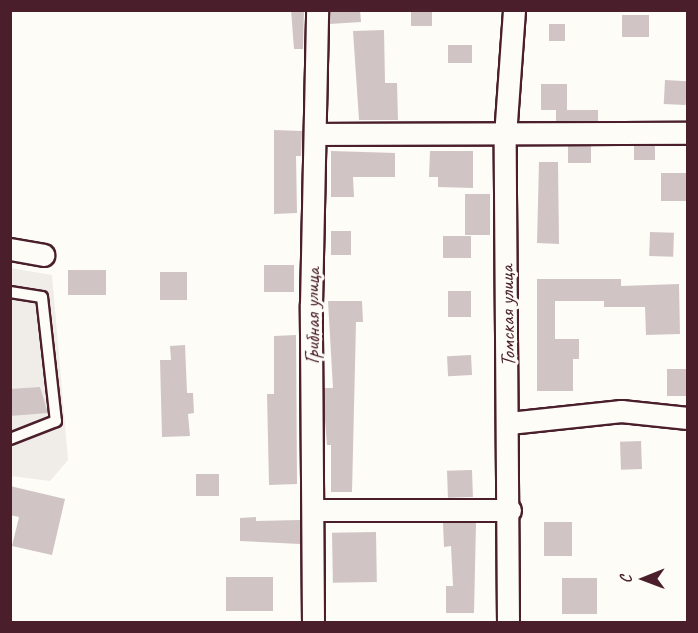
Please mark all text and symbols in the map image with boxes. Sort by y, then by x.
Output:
street label: Томская улица [494,265,520,367]
street label: Грибная улица [299,268,325,364]
north arrow [614,549,674,609]
text: С [616,575,636,583]

